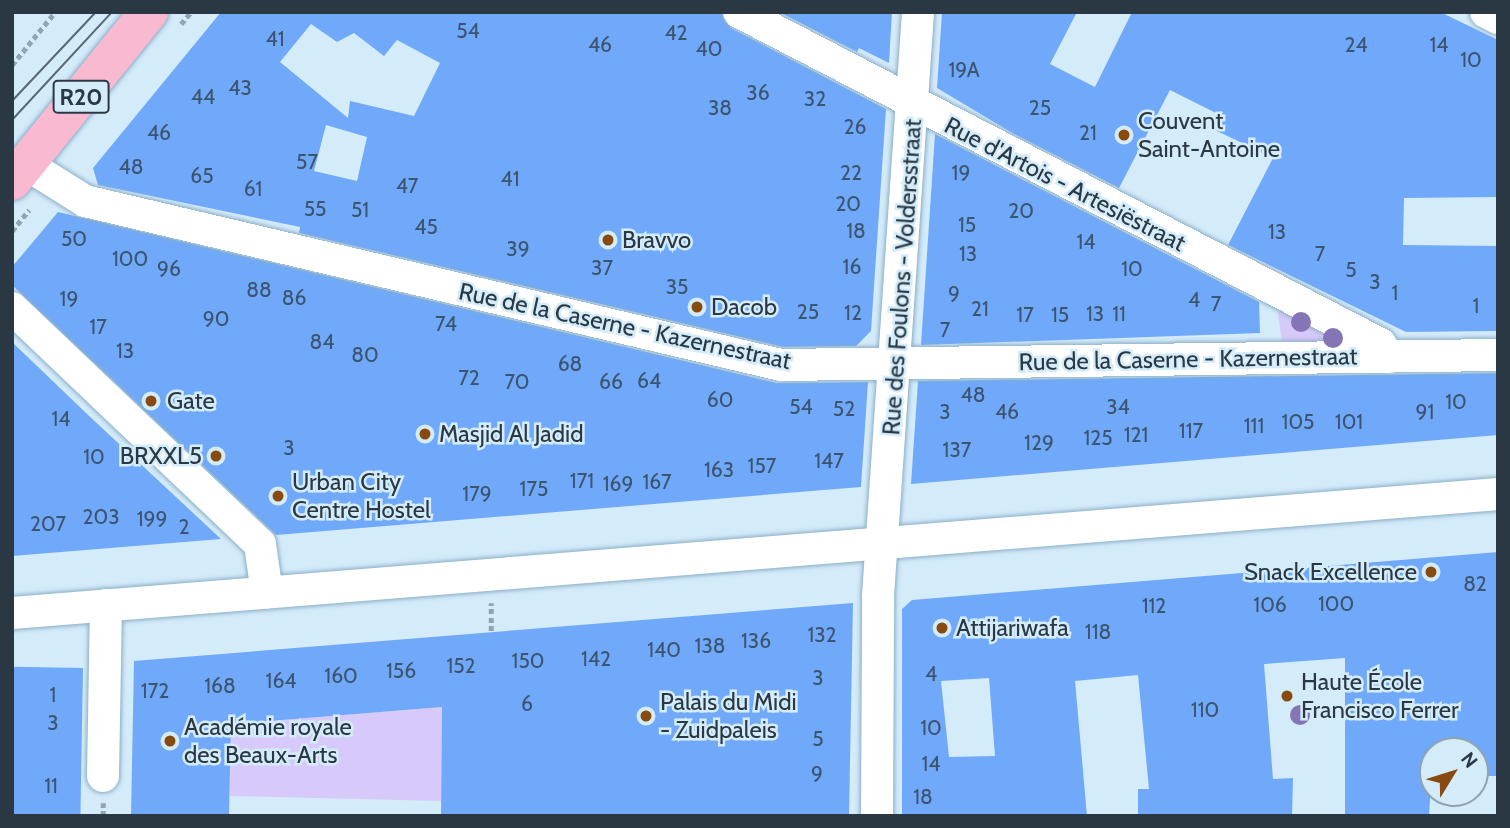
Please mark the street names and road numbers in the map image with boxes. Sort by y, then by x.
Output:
road number: R20 [51,78,111,116]
street label: Rue d'Artois - Artesiëstraat [940,111,1190,257]
street label: Rue des Foulons - Voldersstraat [877,118,927,436]
street label: Rue de la Caserne - Kazernestraat [456,277,794,375]
street label: Rue de la Caserne - Kazernestraat [1018,342,1358,376]

